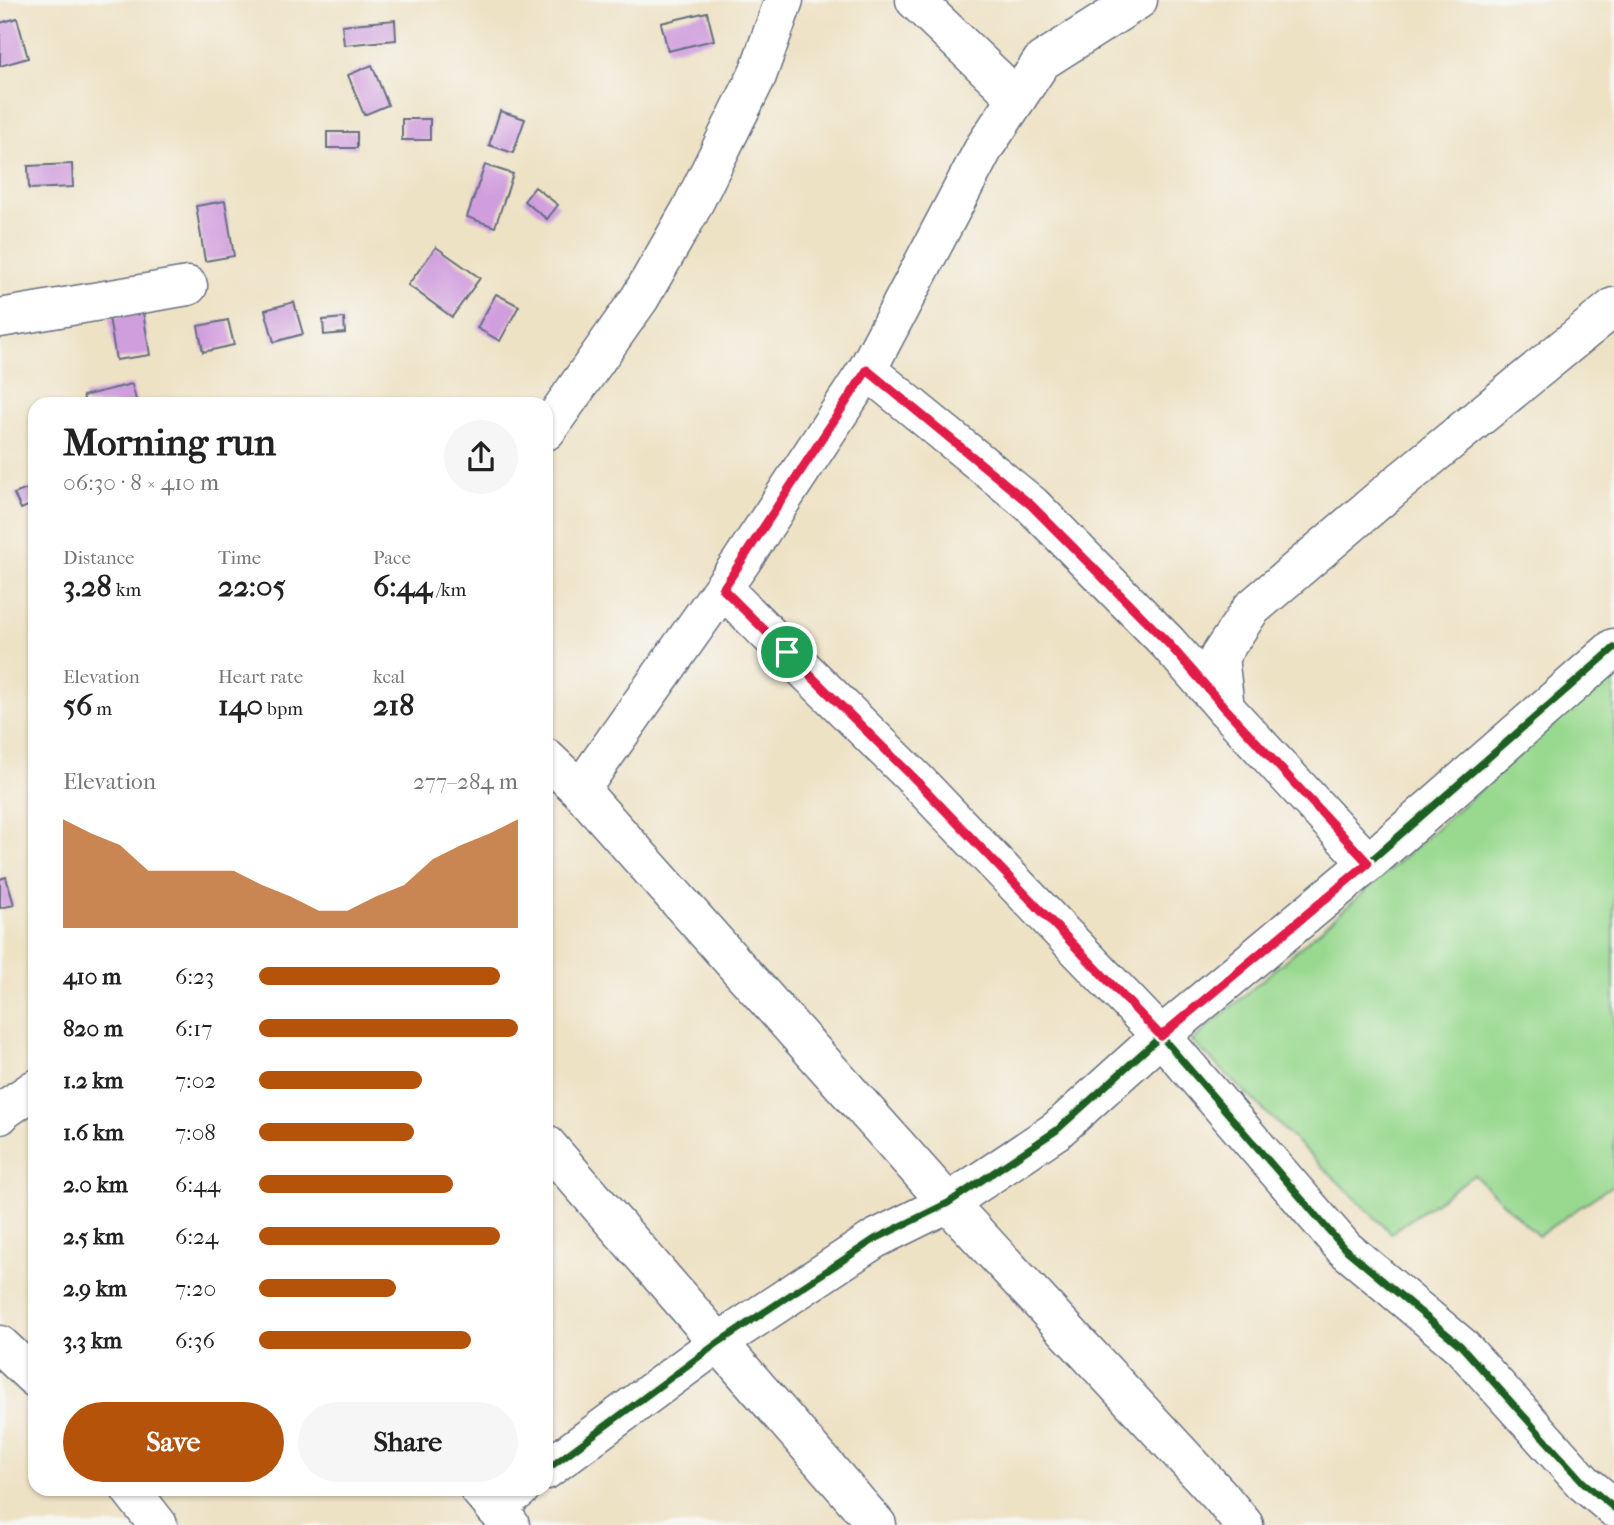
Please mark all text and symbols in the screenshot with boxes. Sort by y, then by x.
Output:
text: Morning run [63,420,276,465]
button: share [444,420,518,494]
text: 06:30 · 8 × 410 m [63,469,219,496]
text: Distance [63,547,134,569]
text: Time [218,547,261,569]
text: Pace [373,547,411,569]
text: 3.28 [63,569,112,604]
text: 22:05 [218,569,286,604]
text: 6:44 [373,569,432,604]
text: km [112,579,141,601]
text: /km [432,579,466,601]
pin [757,622,817,682]
icon: arrive [768,633,806,671]
text: Elevation [63,666,140,688]
text: Heart rate [218,666,303,688]
text: kcal [373,666,405,688]
text: 56 [63,688,92,723]
text: 140 [218,688,263,723]
text: 218 [373,688,414,723]
text: m [92,698,112,720]
text: bpm [263,698,303,720]
text: Elevation [63,768,156,795]
text: 277–284 m [413,768,518,795]
text: 410 m [63,963,121,990]
text: 6:23 [175,963,214,990]
text: 820 m [63,1015,123,1042]
text: 6:17 [175,1015,212,1042]
text: 1.2 km [63,1067,123,1094]
text: 7:02 [175,1067,216,1094]
text: 1.6 km [63,1119,124,1146]
text: 7:08 [175,1119,216,1146]
text: 2.0 km [63,1171,128,1198]
text: 6:44 [175,1171,220,1198]
text: 2.5 km [63,1223,124,1250]
text: 6:24 [175,1223,218,1250]
text: 2.9 km [63,1275,127,1302]
text: 7:20 [175,1275,216,1302]
text: 3.3 km [63,1327,122,1354]
text: 6:36 [175,1327,215,1354]
button: Save [63,1402,284,1482]
button: Share [298,1402,518,1482]

